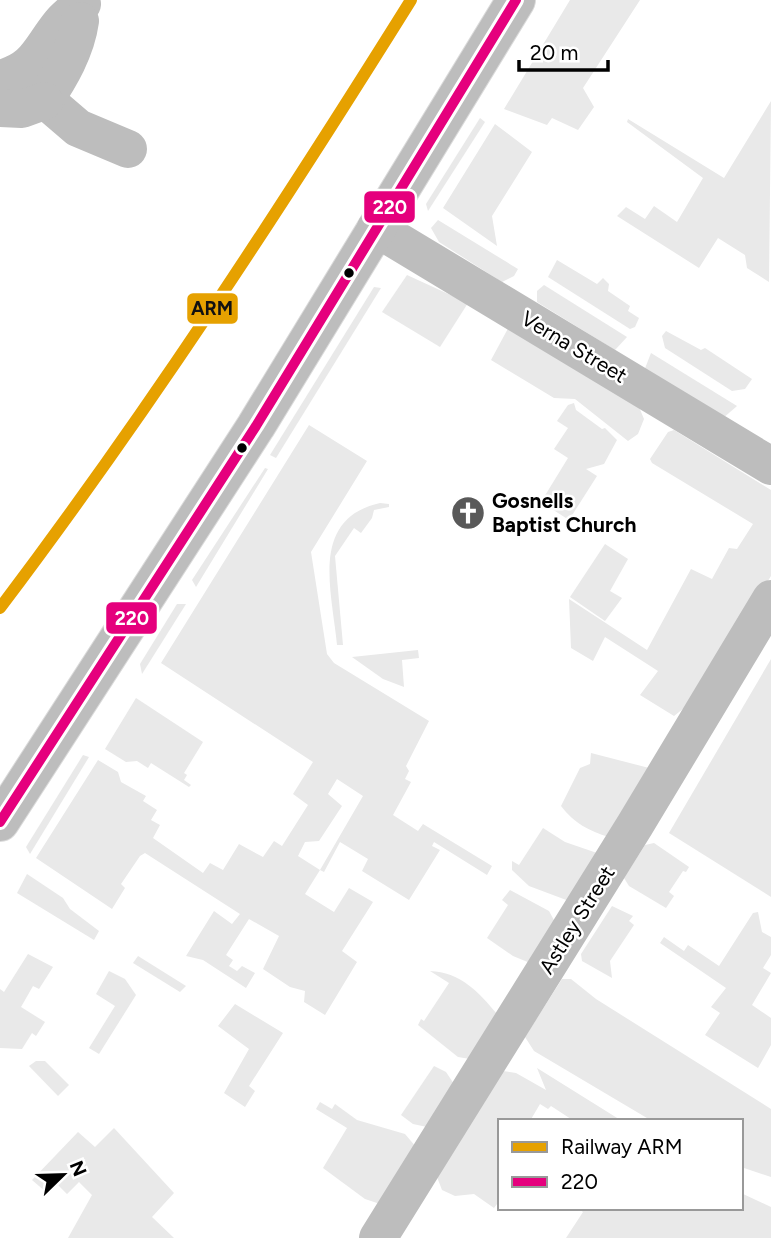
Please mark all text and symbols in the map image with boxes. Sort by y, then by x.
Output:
scale bar [519,28,608,72]
text: 20 m [530,40,578,65]
line badge: 220 [363,190,416,224]
text: 220 [373,196,407,219]
unlabelled marker [342,266,356,280]
line badge: ARM [186,292,239,325]
text: ARM [191,297,233,320]
street label: Verna Street [517,305,632,388]
unlabelled marker [235,441,249,455]
place label: Gosnells Baptist Church [492,488,636,537]
church icon: Gosnells Baptist Church [449,494,487,532]
line badge: 220 [105,601,158,635]
text: 220 [115,607,149,630]
street label: Astley Street [533,861,620,978]
legend [498,1119,743,1210]
text: Railway ARM [561,1134,682,1159]
north arrow [28,1140,98,1210]
text: N [65,1157,92,1180]
text: 220 [561,1169,598,1194]

